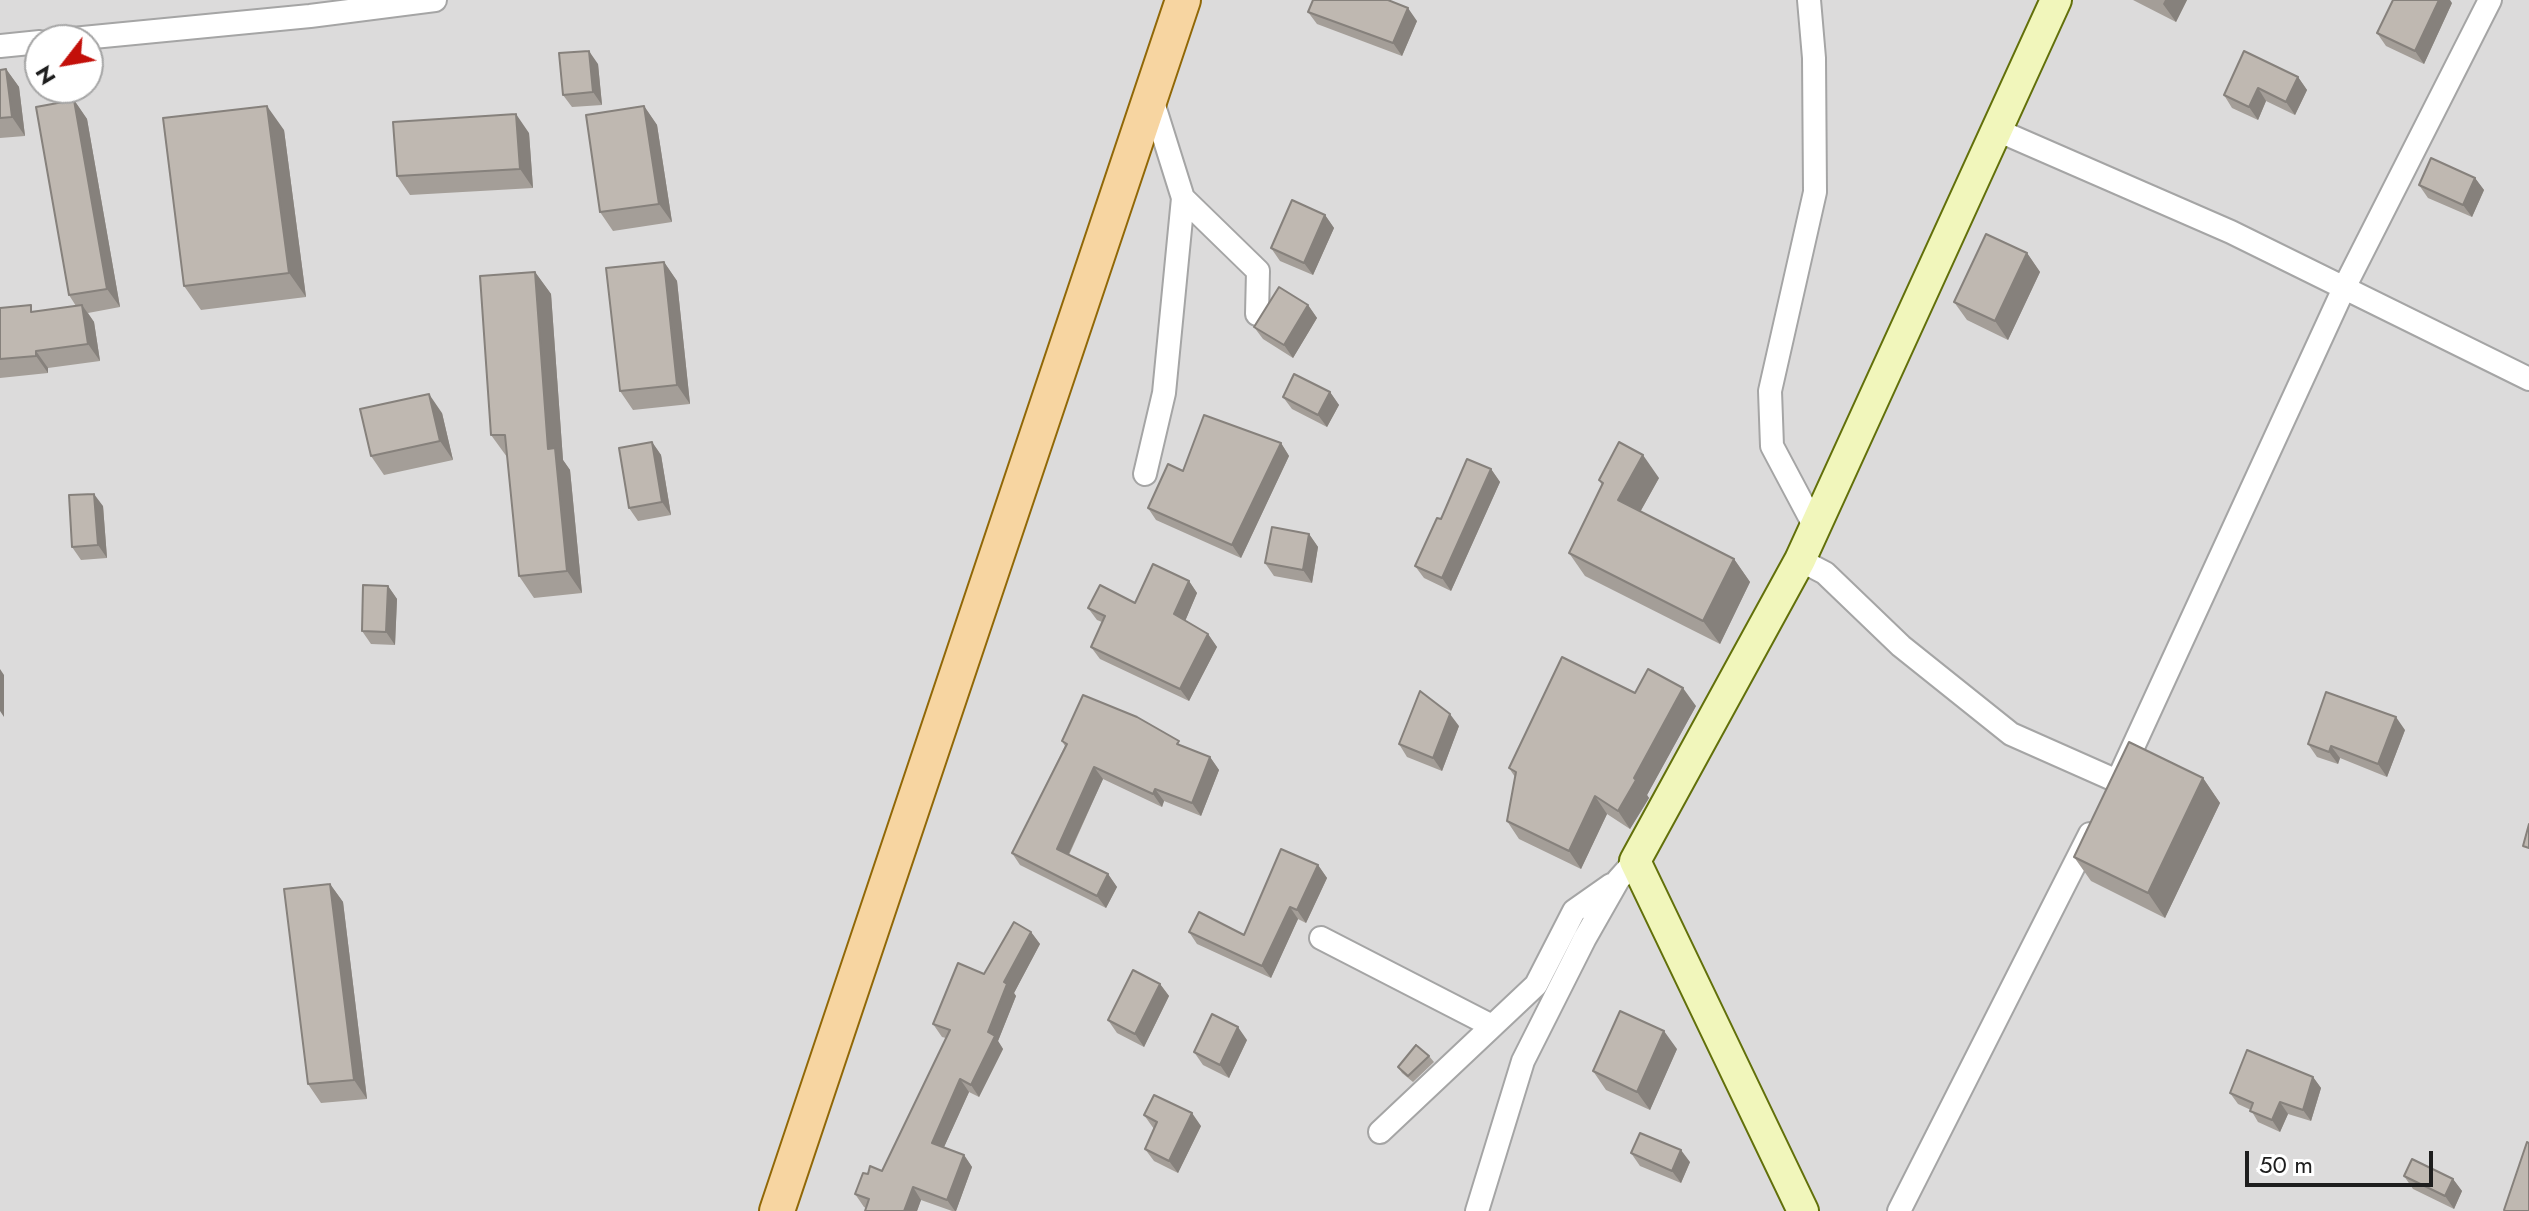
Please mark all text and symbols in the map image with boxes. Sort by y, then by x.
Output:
north arrow [24,24,104,104]
text: N [27,60,63,91]
scale bar [2249,1135,2437,1185]
text: 50 m [2259,1147,2313,1182]

